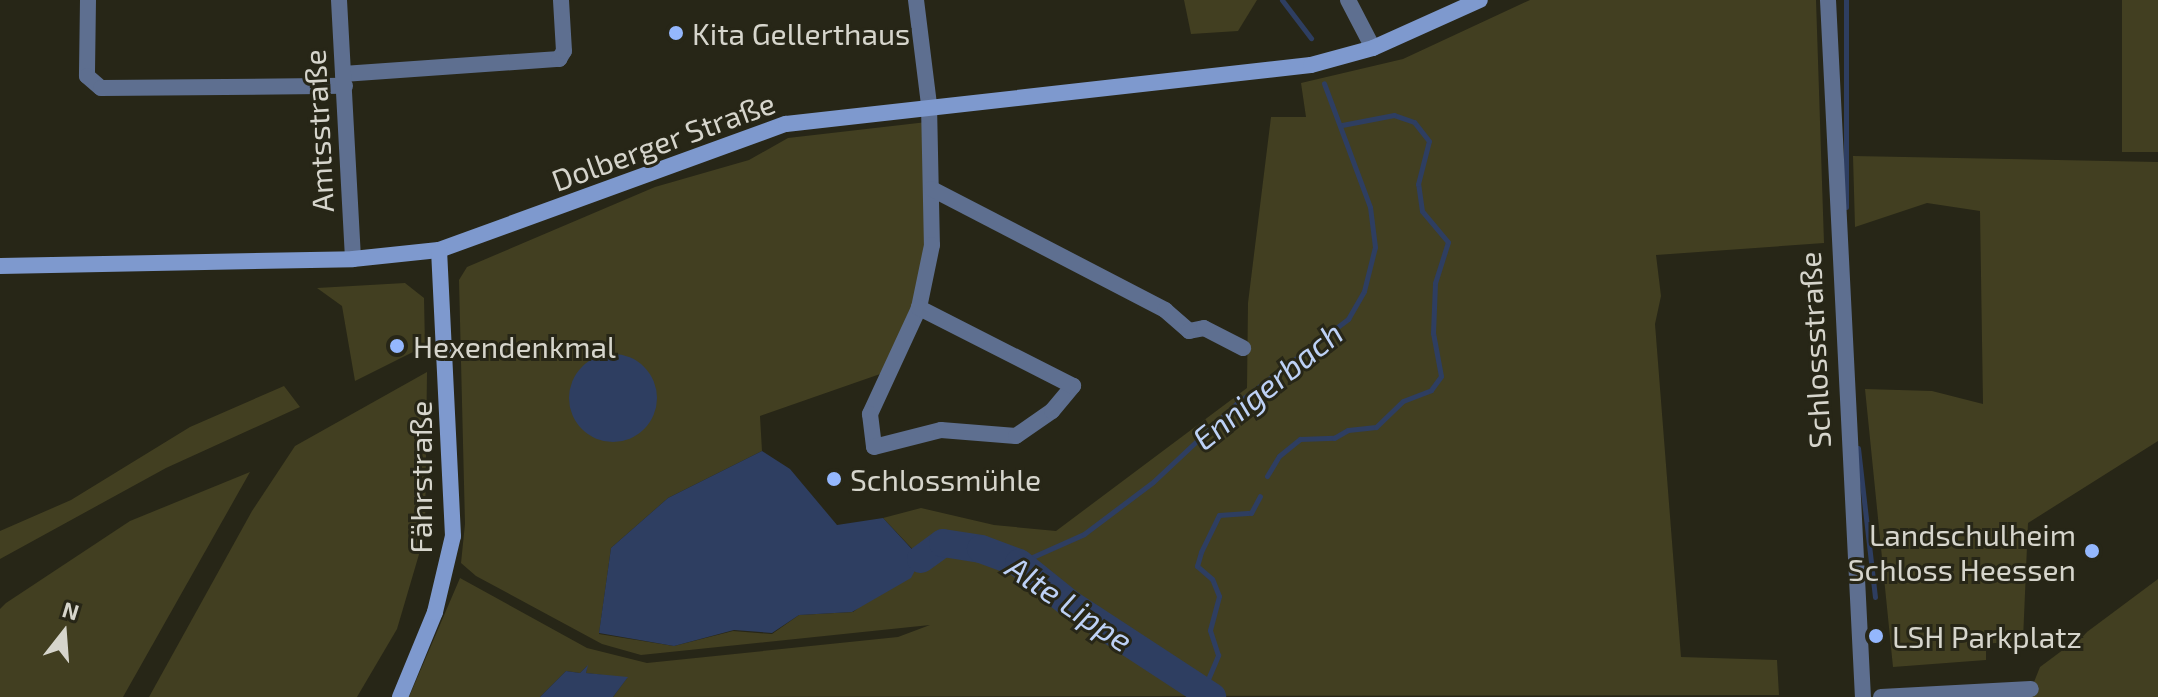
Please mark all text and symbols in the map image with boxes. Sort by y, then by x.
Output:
place label: Kita Gellerthaus [692,15,910,51]
marker: Kita Gellerthaus [667,24,685,42]
street label: Amtsstraße [296,49,340,213]
street label: Dolberger Straße [546,84,780,198]
street label: Schlossstraße [1791,251,1837,449]
water label: Ennigerbach [1184,313,1350,457]
place label: Hexendenkmal [413,328,616,364]
marker: Hexendenkmal [388,337,406,355]
street label: Fährstraße [402,401,438,553]
place label: Schlossmühle [850,461,1041,497]
marker: Schlossmühle [825,470,843,488]
place label: Landschulheim Schloss Heessen [1848,516,2076,586]
marker: Landschulheim Schloss Heessen [2083,542,2101,560]
water label: Alte Lippe [1000,547,1140,659]
north arrow [24,593,104,673]
text: N [60,595,82,625]
place label: LSH Parkplatz [1892,618,2082,654]
marker: LSH Parkplatz [1867,627,1885,645]

